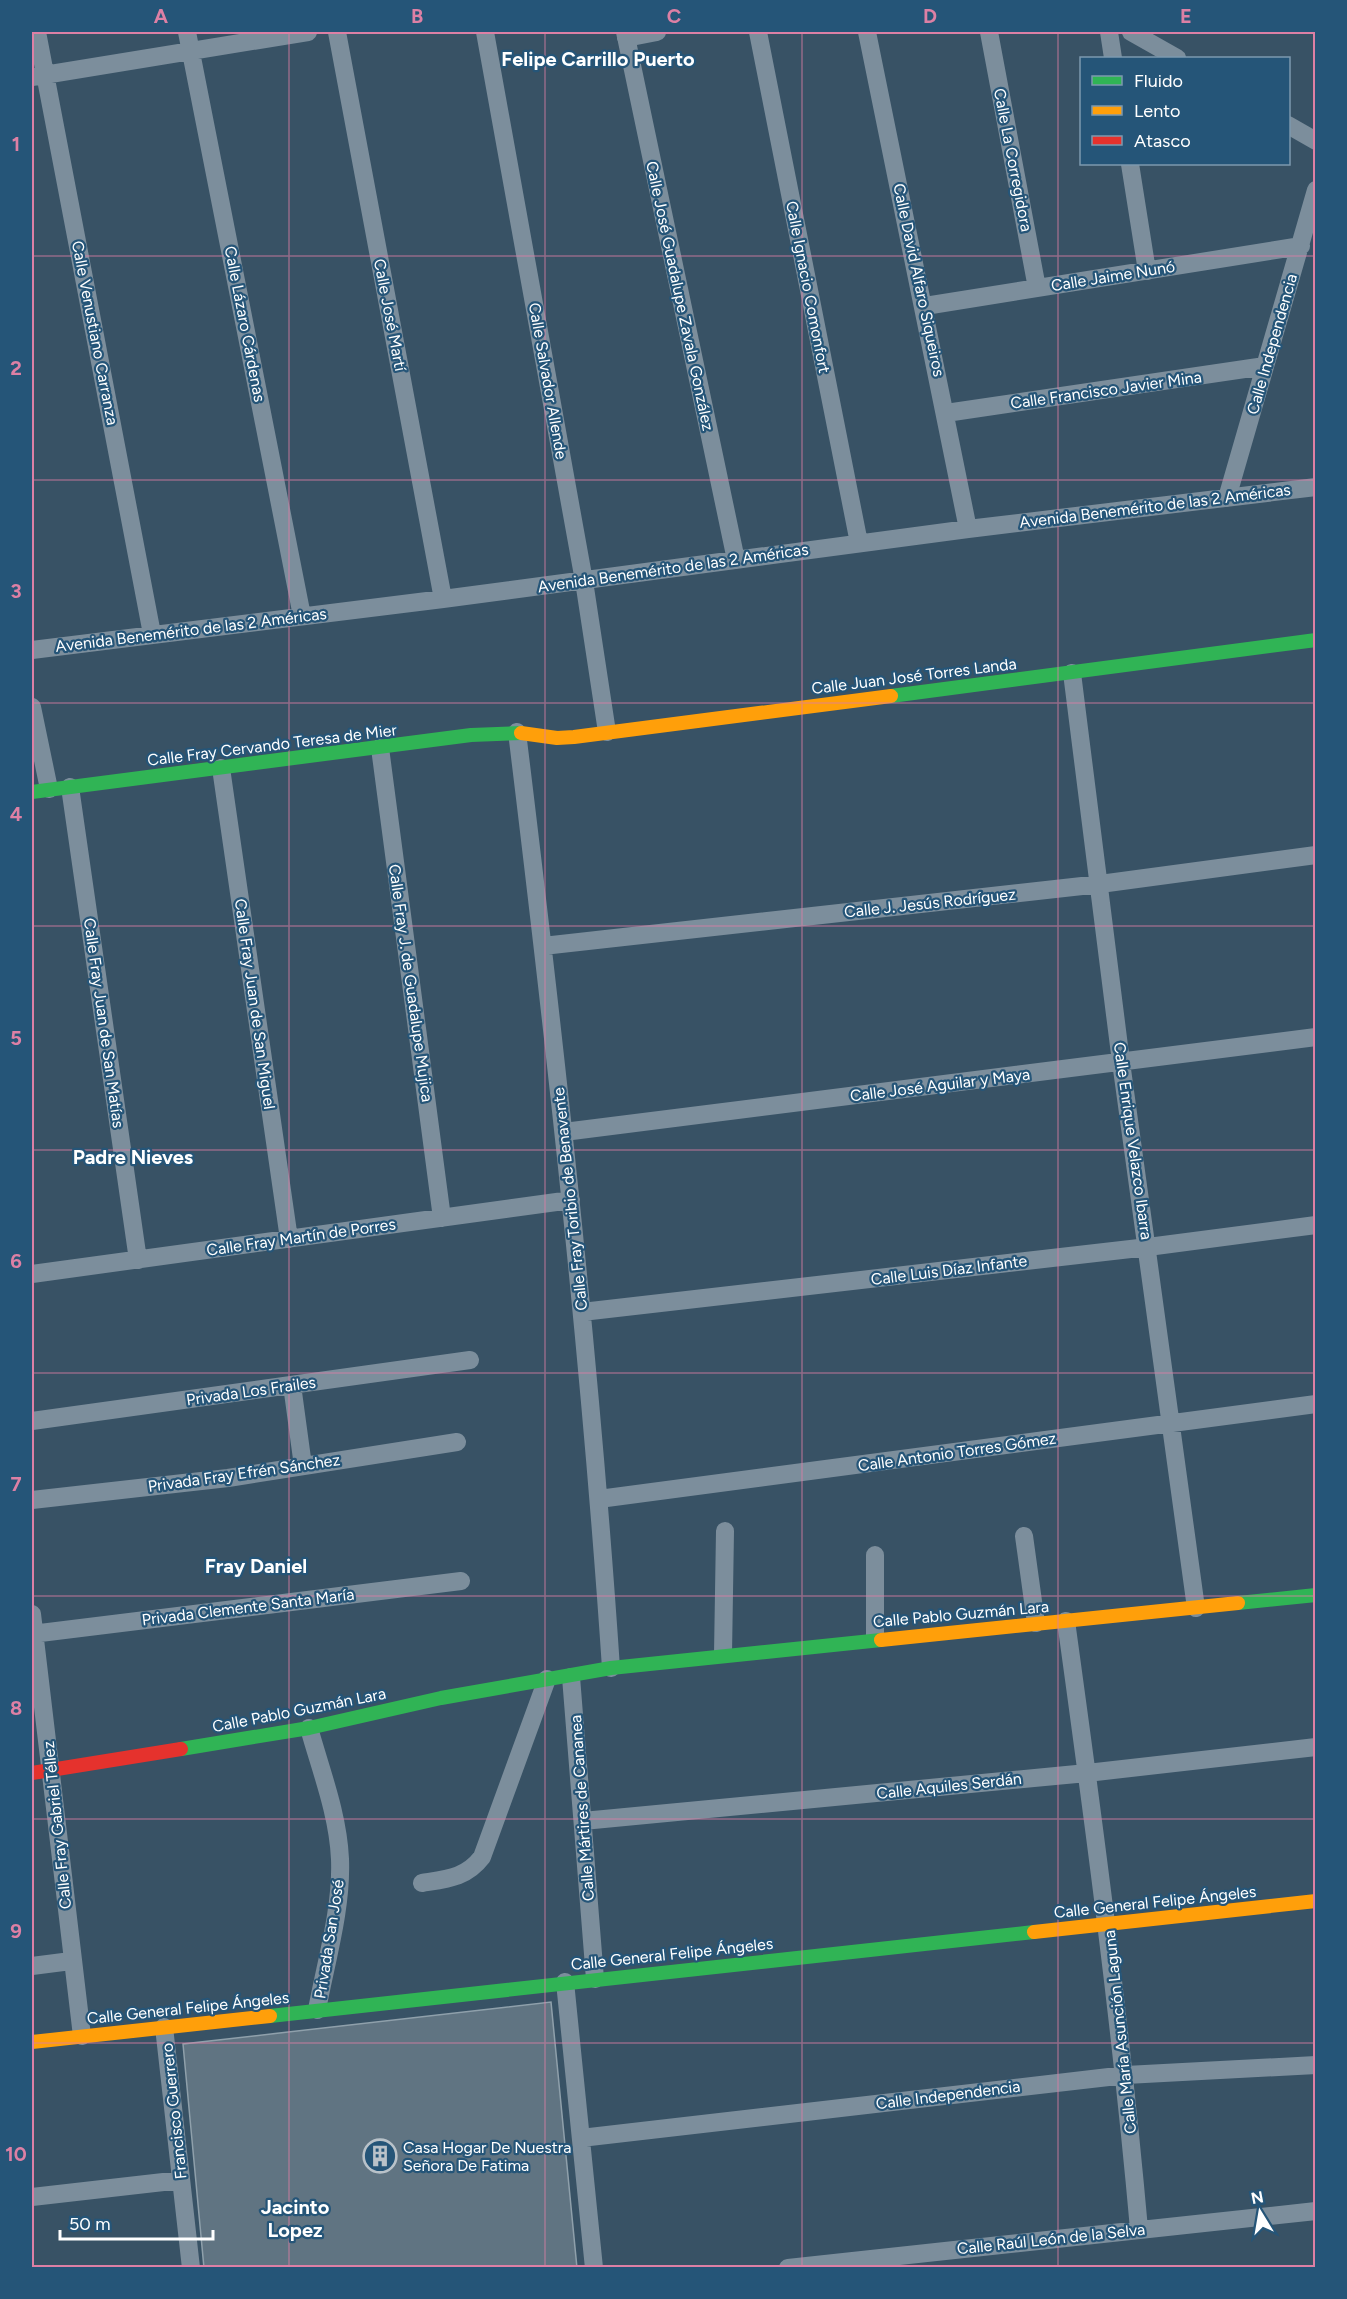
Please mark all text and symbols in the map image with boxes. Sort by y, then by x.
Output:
text: A [154,4,169,28]
text: B [411,4,423,28]
text: C [667,4,681,28]
text: D [923,4,937,28]
text: E [1180,4,1192,28]
district label: Felipe Carrillo Puerto [501,47,695,71]
legend [1080,57,1290,165]
text: Fluido [1134,70,1183,92]
street label: Calle La Corregidora [990,87,1036,233]
text: Lento [1134,100,1180,122]
text: Atasco [1134,130,1191,152]
text: 1 [12,132,20,156]
street label: Calle José Guadalupe Zavala González [642,159,718,433]
street label: Calle David Alfaro Siqueiros [889,182,949,378]
street label: Calle Ignacio Comonfort [782,199,834,375]
street label: Calle Venustiano Carranza [68,239,122,427]
street label: Calle Lázaro Cárdenas [221,244,269,404]
street label: Calle José Martí [370,257,410,374]
street label: Calle Jaime Nunó [1050,257,1176,295]
street label: Calle Independencia [1243,271,1301,417]
street label: Calle Salvador Allende [525,301,571,461]
text: 2 [10,356,22,380]
street label: Calle Francisco Javier Mina [1009,367,1203,413]
street label: Avenida Benemérito de las 2 Américas [1018,480,1292,532]
street label: Avenida Benemérito de las 2 Américas [536,540,810,596]
text: 3 [10,579,22,603]
street label: Avenida Benemérito de las 2 Américas [54,604,328,656]
street label: Calle Juan José Torres Landa [810,654,1018,698]
street label: Calle Fray Cervando Teresa de Mier [146,720,398,770]
text: 4 [10,802,23,826]
street label: Calle Fray J. de Guadalupe Mujica [385,863,437,1103]
street label: Calle J. Jesús Rodríguez [843,885,1017,921]
street label: Calle Fray Juan de San Miguel [231,897,279,1111]
street label: Calle Fray Juan de San Matías [80,917,128,1129]
text: 5 [10,1026,22,1050]
street label: Calle Enrique Velazco Ibarra [1110,1041,1156,1241]
street label: Calle José Aguilar y Maya [849,1065,1031,1105]
street label: Calle Fray Toribio de Benavente [549,1086,591,1312]
district label: Padre Nieves [73,1145,193,1169]
street label: Calle Fray Martín de Porres [205,1214,397,1260]
text: 6 [10,1249,22,1273]
street label: Calle Luis Díaz Infante [870,1251,1029,1289]
street label: Privada Los Frailes [185,1373,317,1409]
street label: Calle Antonio Torres Gómez [857,1429,1058,1475]
street label: Privada Fray Efrén Sánchez [147,1450,341,1496]
text: 7 [10,1472,22,1496]
district label: Fray Daniel [205,1554,307,1578]
street label: Privada Clemente Santa María [141,1585,355,1629]
street label: Calle Pablo Guzmán Lara [872,1597,1050,1631]
street label: Calle Pablo Guzmán Lara [211,1684,387,1736]
text: 8 [10,1696,22,1720]
street label: Calle Mártires de Cananea [566,1714,598,1902]
street label: Calle Fray Gabriel Téllez [39,1740,75,1910]
street label: Calle Aquiles Serdán [875,1769,1023,1803]
street label: Privada San José [310,1878,348,2000]
street label: Calle General Felipe Ángeles [1053,1882,1257,1922]
text: 9 [10,1919,22,1943]
street label: Calle María Asunción Laguna [1100,1929,1140,2135]
street label: Calle General Felipe Ángeles [570,1934,774,1974]
street label: Calle General Felipe Ángeles [86,1988,290,2028]
street label: Francisco Guerrero [157,2042,191,2180]
street label: Calle Independencia [875,2077,1021,2113]
building icon: Casa Hogar De Nuestra Señora De Fatima [362,2138,398,2174]
place label: Casa Hogar De Nuestra Señora De Fatima [403,2138,571,2175]
text: 10 [5,2142,27,2166]
north arrow [1230,2182,1290,2242]
text: N [1249,2187,1265,2208]
district label: Jacinto Lopez [261,2195,330,2242]
scale bar [60,2203,213,2241]
text: 50 m [69,2213,111,2235]
street label: Calle Raúl León de la Selva [956,2220,1146,2258]

